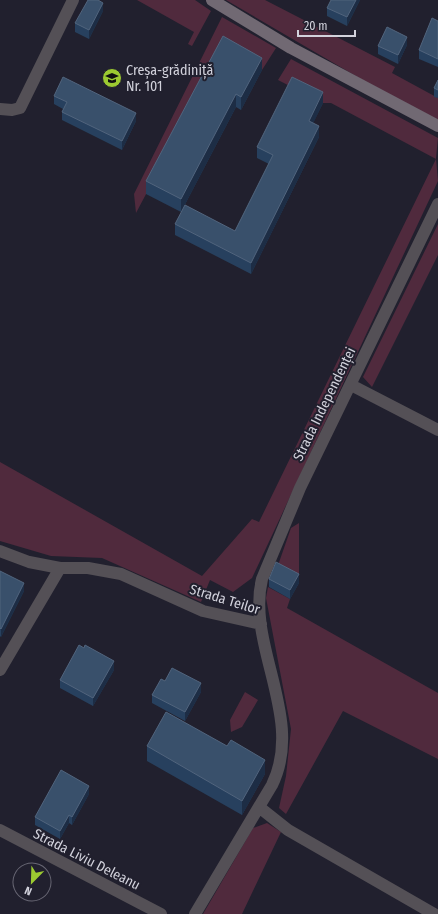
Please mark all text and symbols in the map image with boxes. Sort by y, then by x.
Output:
scale bar [298,12,355,38]
text: 20 m [304,19,328,33]
place label: Creșa-grădiniță Nr. 101 [126,62,213,95]
school or university icon: Creșa-grădiniță Nr. 101 [101,67,123,89]
street label: Strada Independenței [290,345,360,464]
street label: Strada Teilor [188,581,262,618]
street label: Strada Liviu Deleanu [31,825,143,894]
north arrow [12,862,52,902]
text: N [23,883,34,898]

